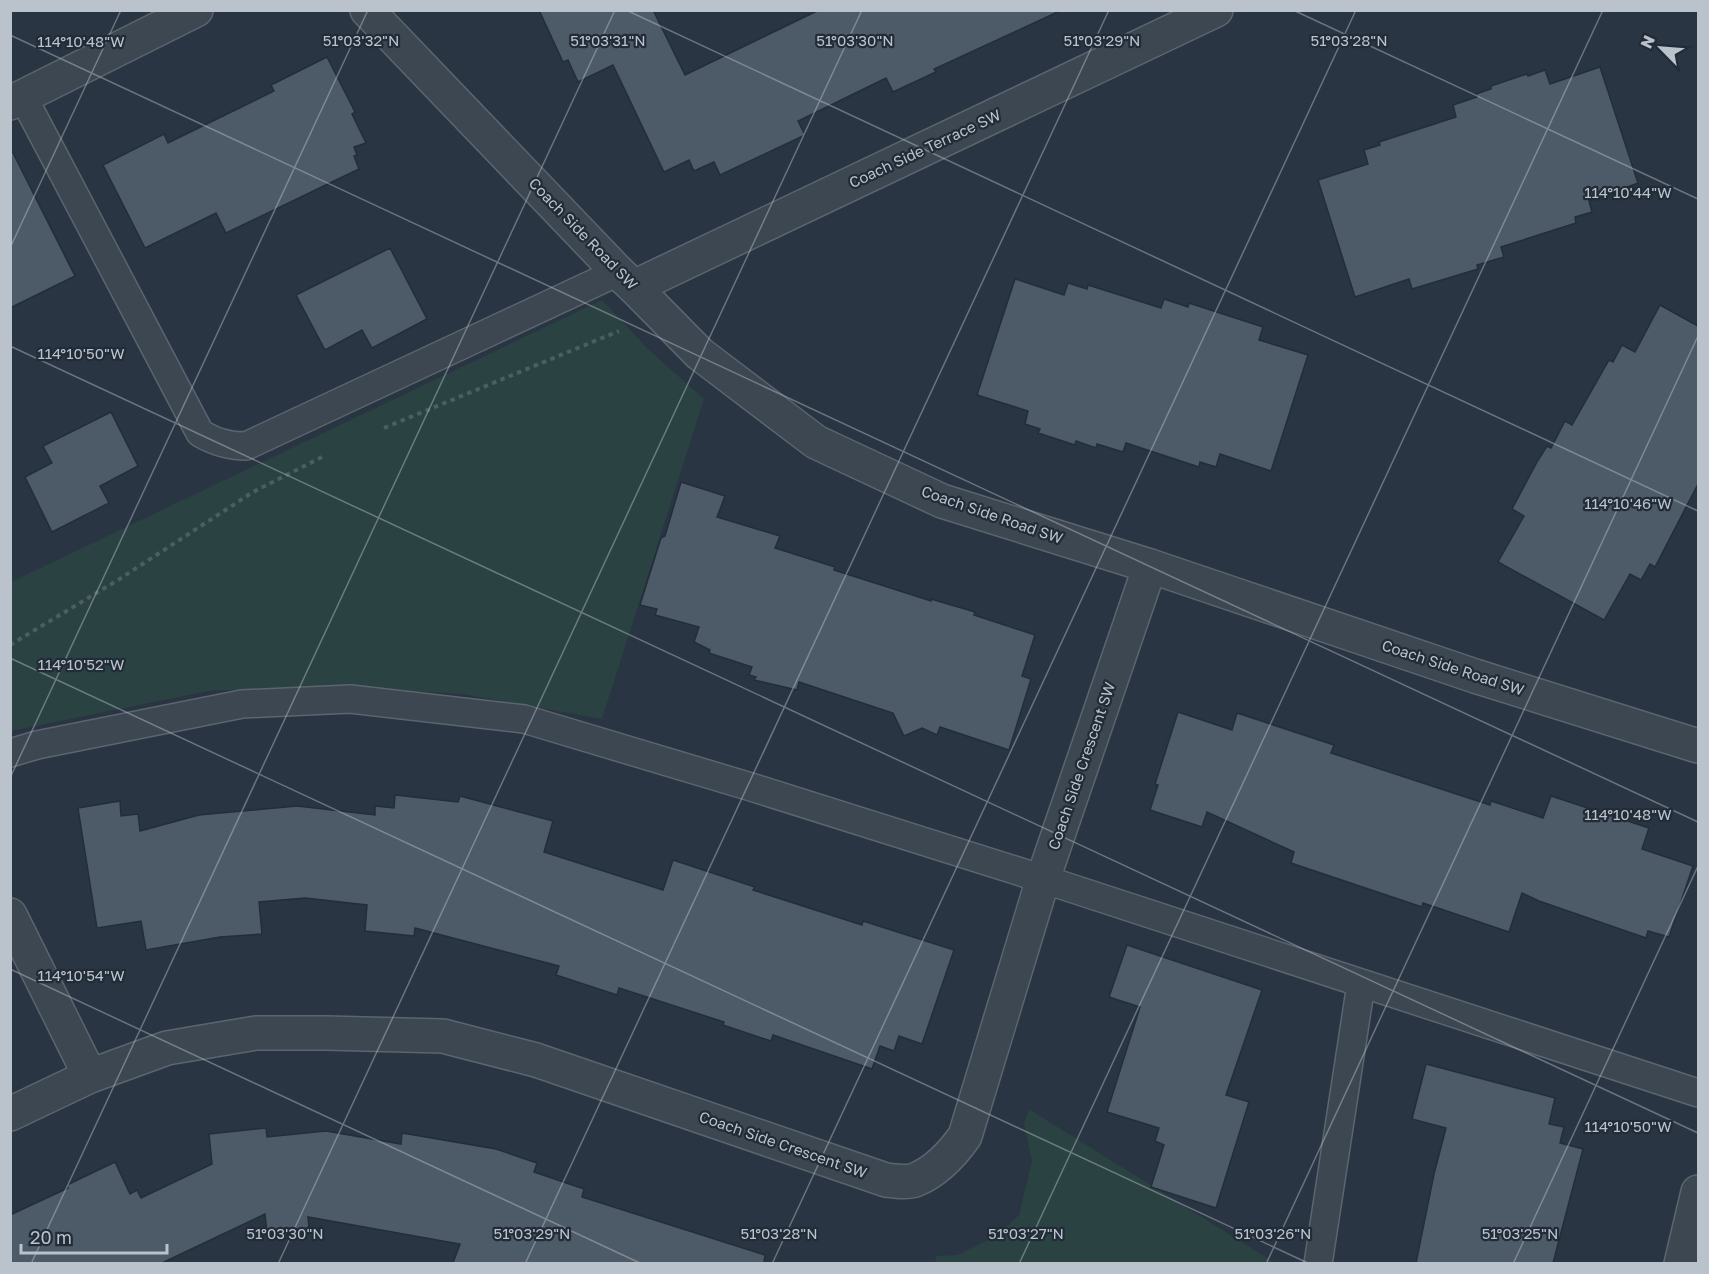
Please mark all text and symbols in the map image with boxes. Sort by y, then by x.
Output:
north arrow [1631,18,1691,78]
text: 51°03'32"N [323,31,399,49]
text: 51°03'31"N [570,31,646,49]
text: 51°03'30"N [816,31,894,49]
text: 51°03'29"N [1063,31,1141,49]
text: 51°03'28"N [1310,31,1388,49]
text: 114°10'48"W [37,32,125,50]
text: N [1636,32,1659,51]
street label: Coach Side Terrace SW [846,105,1003,191]
street label: Coach Side Road SW [526,174,642,293]
text: 114°10'44"W [1584,183,1672,201]
text: 114°10'50"W [37,344,125,362]
street label: Coach Side Road SW [919,481,1065,547]
text: 114°10'46"W [1584,494,1672,512]
street label: Coach Side Road SW [1380,636,1527,699]
text: 114°10'52"W [38,655,124,673]
street label: Coach Side Crescent SW [1044,679,1118,852]
text: 114°10'48"W [1584,805,1672,823]
text: 114°10'54"W [37,966,125,984]
street label: Coach Side Crescent SW [697,1107,870,1181]
text: 114°10'50"W [1584,1117,1672,1135]
scale bar [21,1217,166,1255]
text: 51°03'30"N [246,1224,324,1242]
text: 51°03'29"N [493,1224,571,1242]
text: 51°03'28"N [740,1224,818,1242]
text: 51°03'27"N [988,1224,1064,1242]
text: 51°03'26"N [1234,1224,1312,1242]
text: 51°03'25"N [1482,1224,1558,1242]
text: 20 m [30,1226,72,1248]

